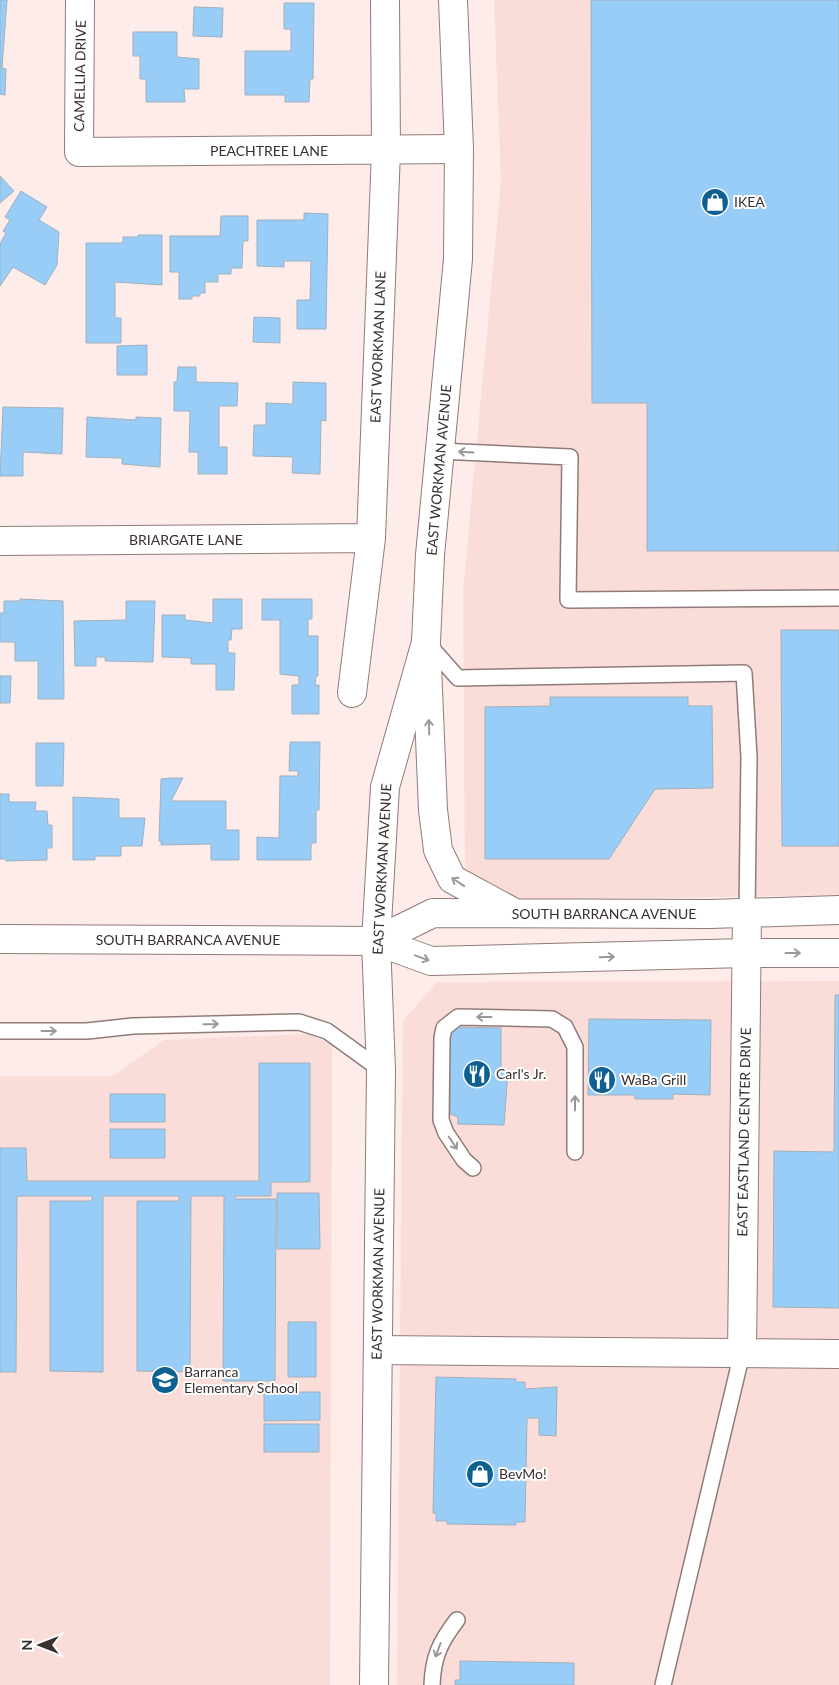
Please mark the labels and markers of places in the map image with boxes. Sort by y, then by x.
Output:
shop icon: IKEA [700,187,730,217]
place label: IKEA [734,193,765,210]
restaurant icon: Carl's Jr. [462,1059,492,1089]
place label: Carl's Jr. [496,1065,546,1082]
restaurant icon: WaBa Grill [587,1065,617,1095]
place label: WaBa Grill [621,1071,686,1088]
place label: Barranca Elementary School [184,1363,298,1396]
school or university icon: Barranca Elementary School [150,1365,180,1395]
shop icon: BevMo! [465,1459,495,1489]
place label: BevMo! [499,1465,547,1482]

